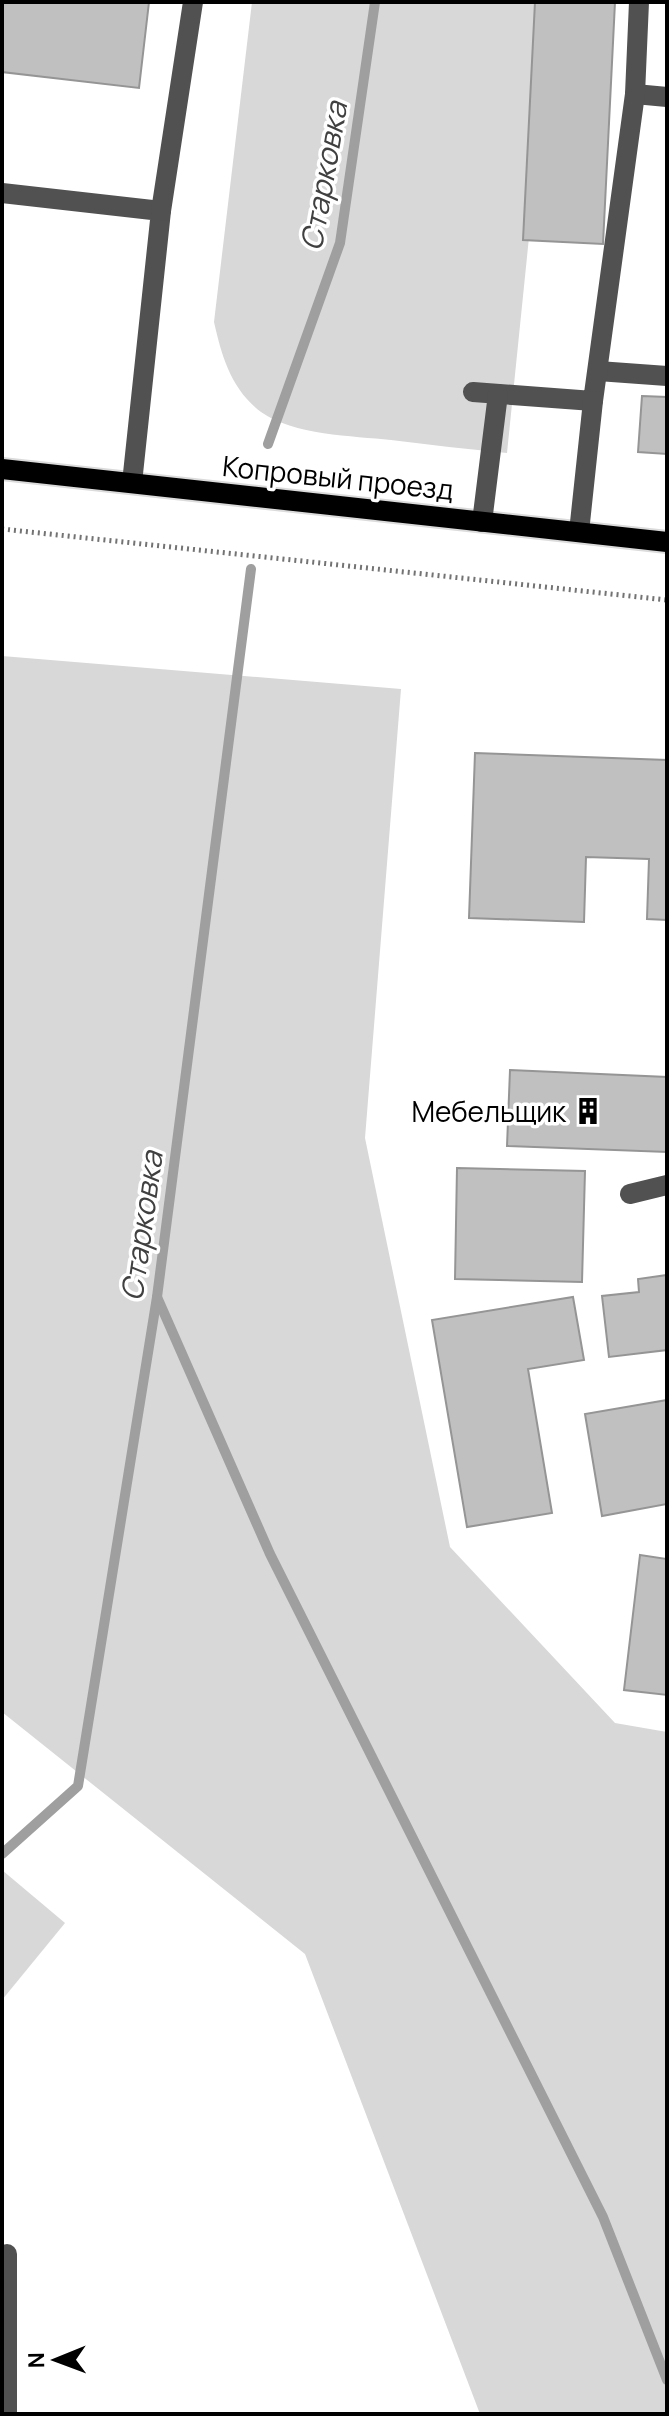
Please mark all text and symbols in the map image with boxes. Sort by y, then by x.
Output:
water label: Старковка [290,97,356,254]
street label: Копровый проезд [221,446,455,508]
place label: Мебельщик [411,1092,567,1130]
building icon: Мебельщик [573,1096,603,1126]
water label: Старковка [110,1147,172,1303]
north arrow [16,2320,96,2400]
text: N [21,2352,51,2369]

